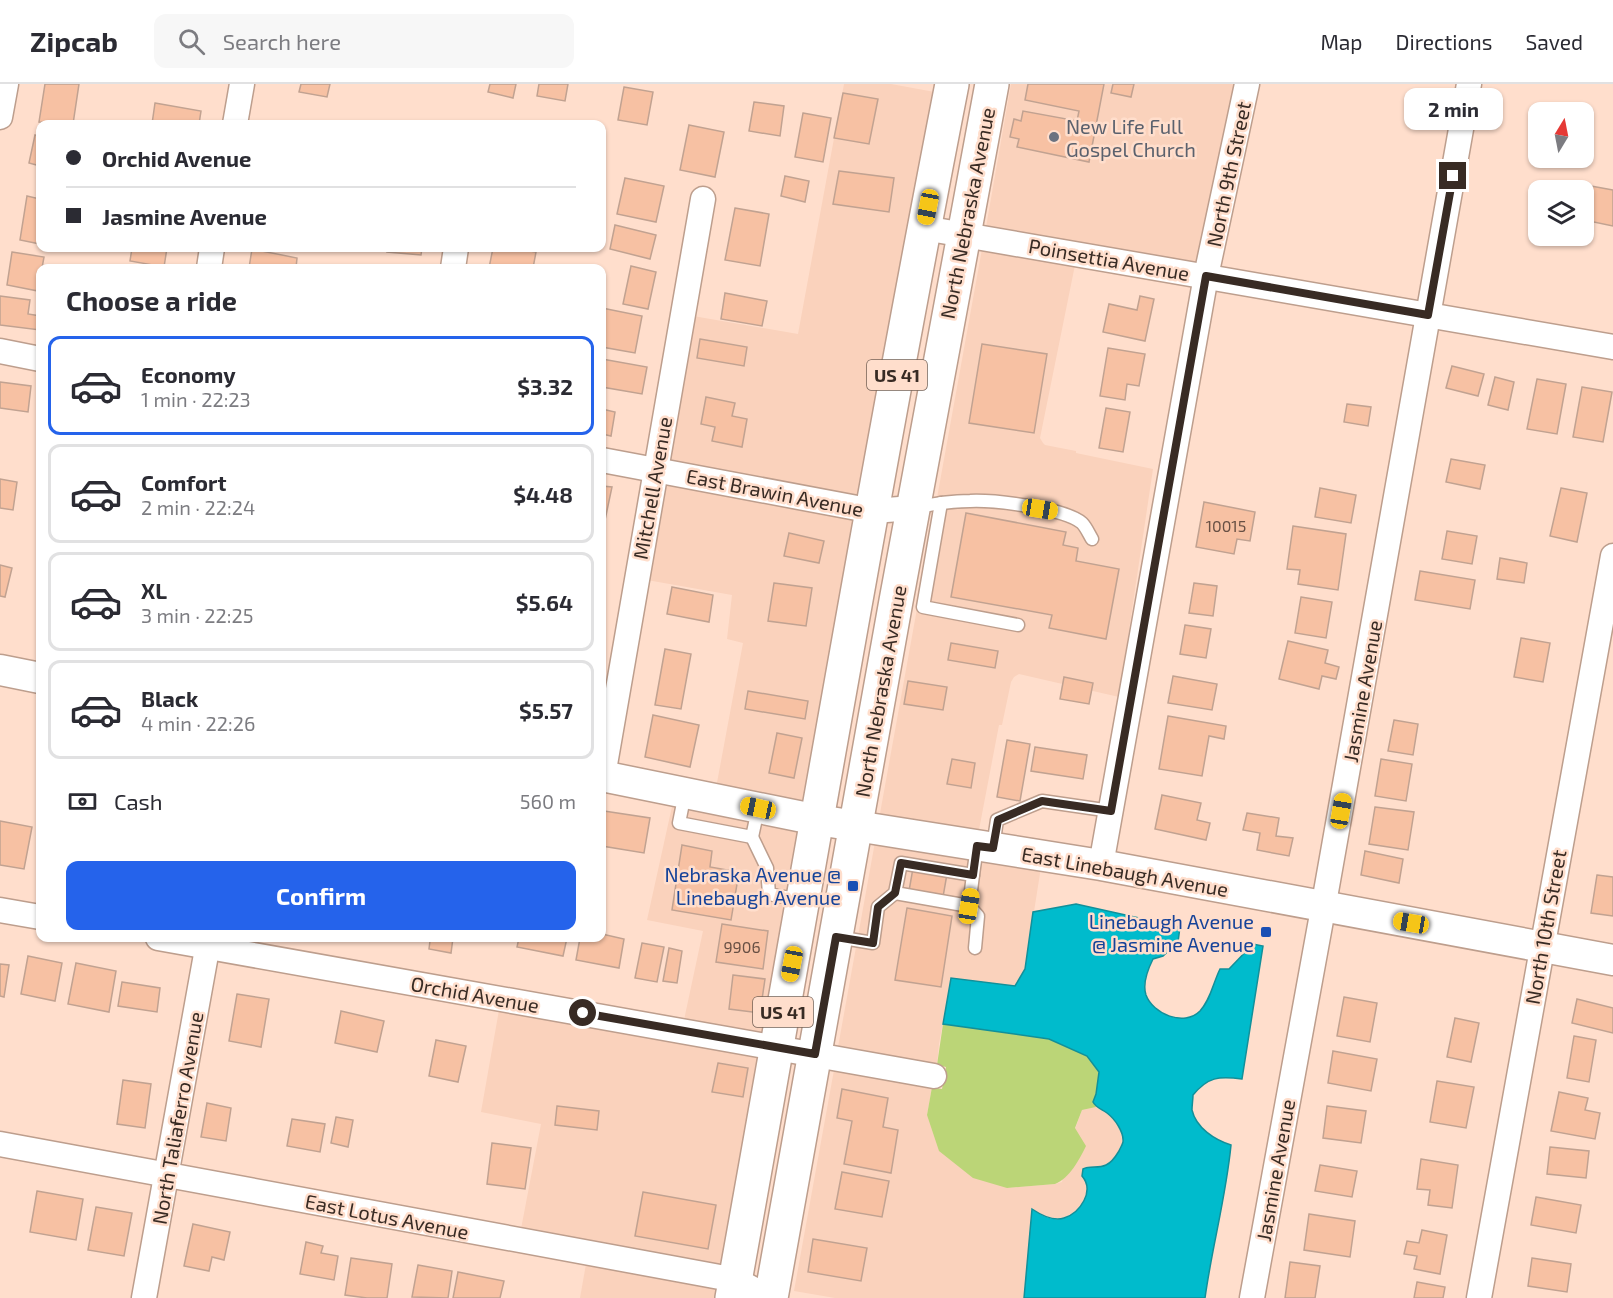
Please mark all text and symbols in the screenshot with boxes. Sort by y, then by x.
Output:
search box [154,14,574,68]
text: Zipcab [30,24,118,58]
icon: search [175,25,208,58]
text: Search here [223,28,341,54]
text: Map [1320,29,1363,54]
text: Directions [1396,29,1492,54]
text: Saved [1525,29,1583,54]
callout: 2 min [1404,89,1502,131]
text: 2 min [1428,97,1479,121]
street label: North 9th Street [1201,99,1255,249]
north arrow [1528,102,1594,168]
map controls [1528,102,1594,246]
street label: North Nebraska Avenue [935,105,999,321]
place label: New Life Full Gospel Church [1066,114,1196,161]
marker: New Life Full Gospel Church [1047,130,1061,144]
text: Orchid Avenue [102,145,251,171]
route end [1439,162,1466,189]
button: layers [1528,180,1594,246]
car [916,188,940,226]
text: Jasmine Avenue [102,203,267,229]
street label: Poinsettia Avenue [1027,233,1191,285]
text: Choose a ride [66,284,237,316]
icon: car [69,359,123,413]
road number: US 41 [867,360,927,390]
text: Economy [141,361,236,387]
text: $3.32 [517,373,573,399]
text: 1 min · 22:23 [141,387,251,411]
street label: Mitchell Avenue [628,415,676,561]
street label: East Brawin Avenue [684,463,866,521]
icon: car [69,467,123,521]
text: Comfort [141,469,226,495]
text: $4.48 [513,481,573,507]
text: 2 min · 22:24 [141,495,255,519]
car [1021,497,1059,521]
house number: 10015 [1206,516,1246,535]
icon: car [69,575,123,629]
text: XL [141,577,167,603]
street label: North Nebraska Avenue [850,583,910,799]
text: $5.64 [516,589,573,615]
text: 3 min · 22:25 [141,603,253,627]
street label: Jasmine Avenue [1338,618,1386,764]
icon: car [69,683,123,737]
text: Black [141,685,198,711]
text: $5.57 [519,697,573,723]
text: 4 min · 22:26 [141,711,255,735]
icon: cash [66,785,99,818]
text: Cash [114,788,163,814]
text: 560 m [520,789,576,813]
car [1329,792,1353,830]
car [739,795,777,821]
street label: East Linebaugh Avenue [1020,841,1230,901]
street label: North 10th Street [1520,847,1570,1006]
button: Confirm [66,861,576,930]
place label: Nebraska Avenue @ Linebaugh Avenue [665,862,841,909]
marker: Nebraska Avenue @ Linebaugh Avenue [846,879,860,893]
car [957,887,981,925]
place label: Linebaugh Avenue @ Jasmine Avenue [1089,909,1254,956]
car [1392,911,1430,935]
marker: Linebaugh Avenue @ Jasmine Avenue [1259,925,1273,939]
house number: 9906 [723,937,761,956]
car [780,945,804,983]
street label: Orchid Avenue [409,971,541,1017]
road number: US 41 [753,997,813,1027]
route start [569,999,596,1026]
street label: North Taliaferro Avenue [146,1010,208,1226]
street label: Jasmine Avenue [1251,1097,1299,1243]
street label: East Lotus Avenue [303,1188,471,1244]

